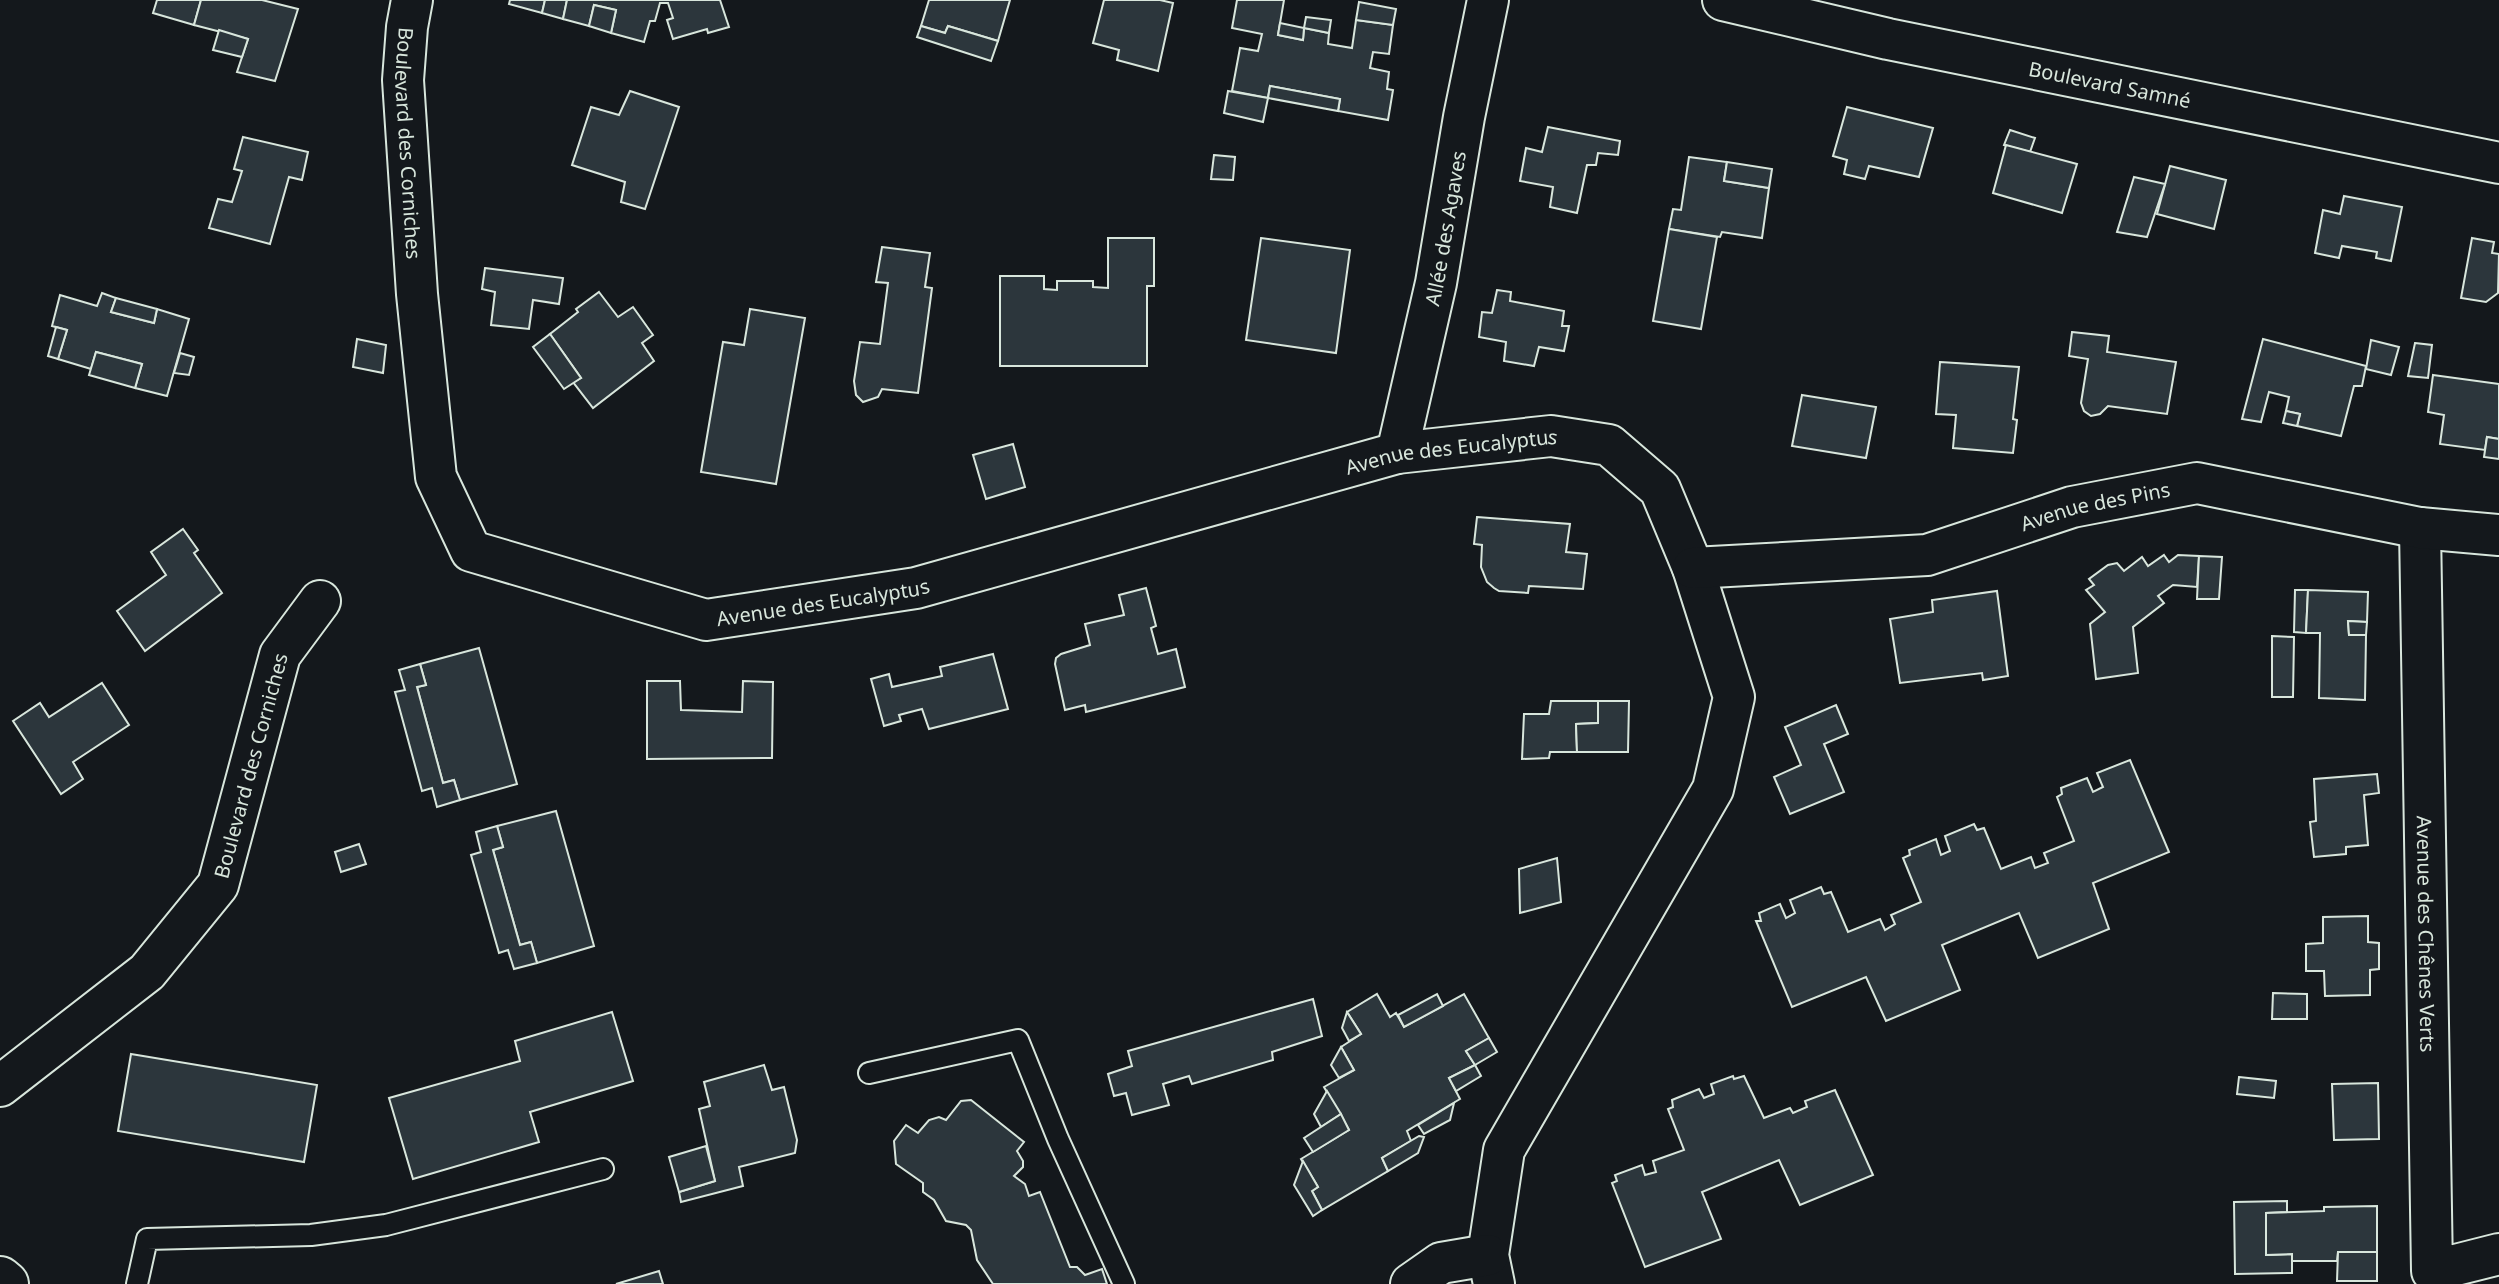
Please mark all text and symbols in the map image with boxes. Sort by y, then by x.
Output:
street label: Boulevard des Corniches [389,26,428,260]
street label: Boulevard Samné [2026,54,2193,114]
street label: Allée des Agaves [1418,149,1472,308]
street label: Avenue des Eucalyptus [1342,422,1560,480]
street label: Avenue des Pins [2017,475,2172,537]
street label: Avenue des Eucalyptus [714,571,932,632]
street label: Boulevard des Corniches [207,650,293,881]
street label: Avenue des Chênes Verts [2411,815,2442,1052]

